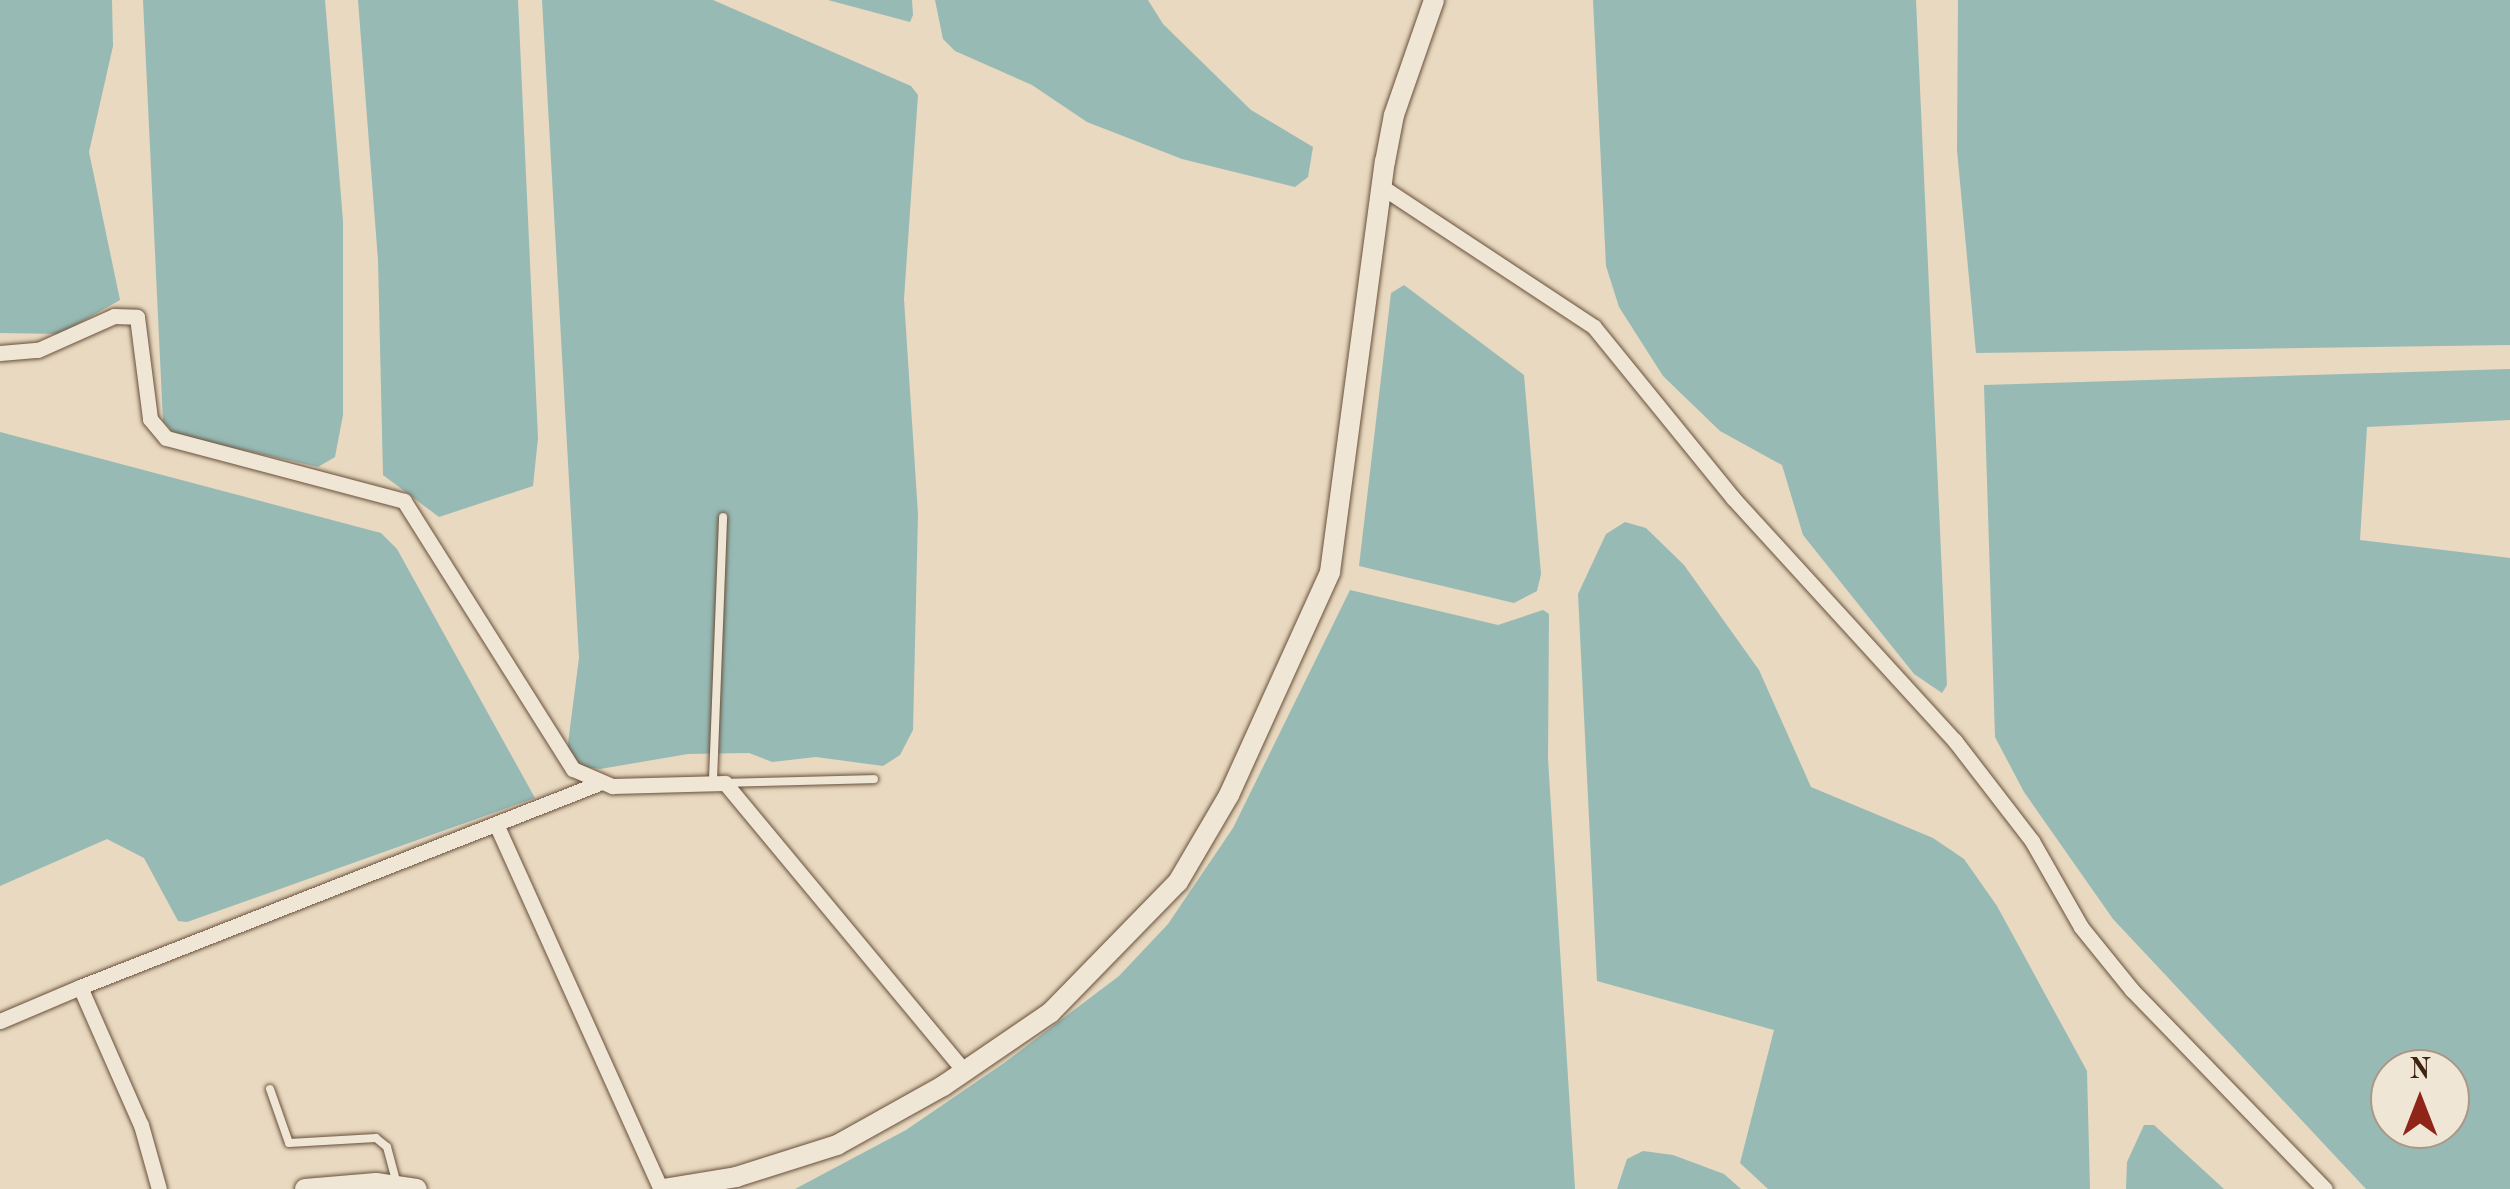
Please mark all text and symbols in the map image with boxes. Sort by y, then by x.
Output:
north arrow [2370,1049,2470,1149]
text: N [2409,1057,2431,1085]

